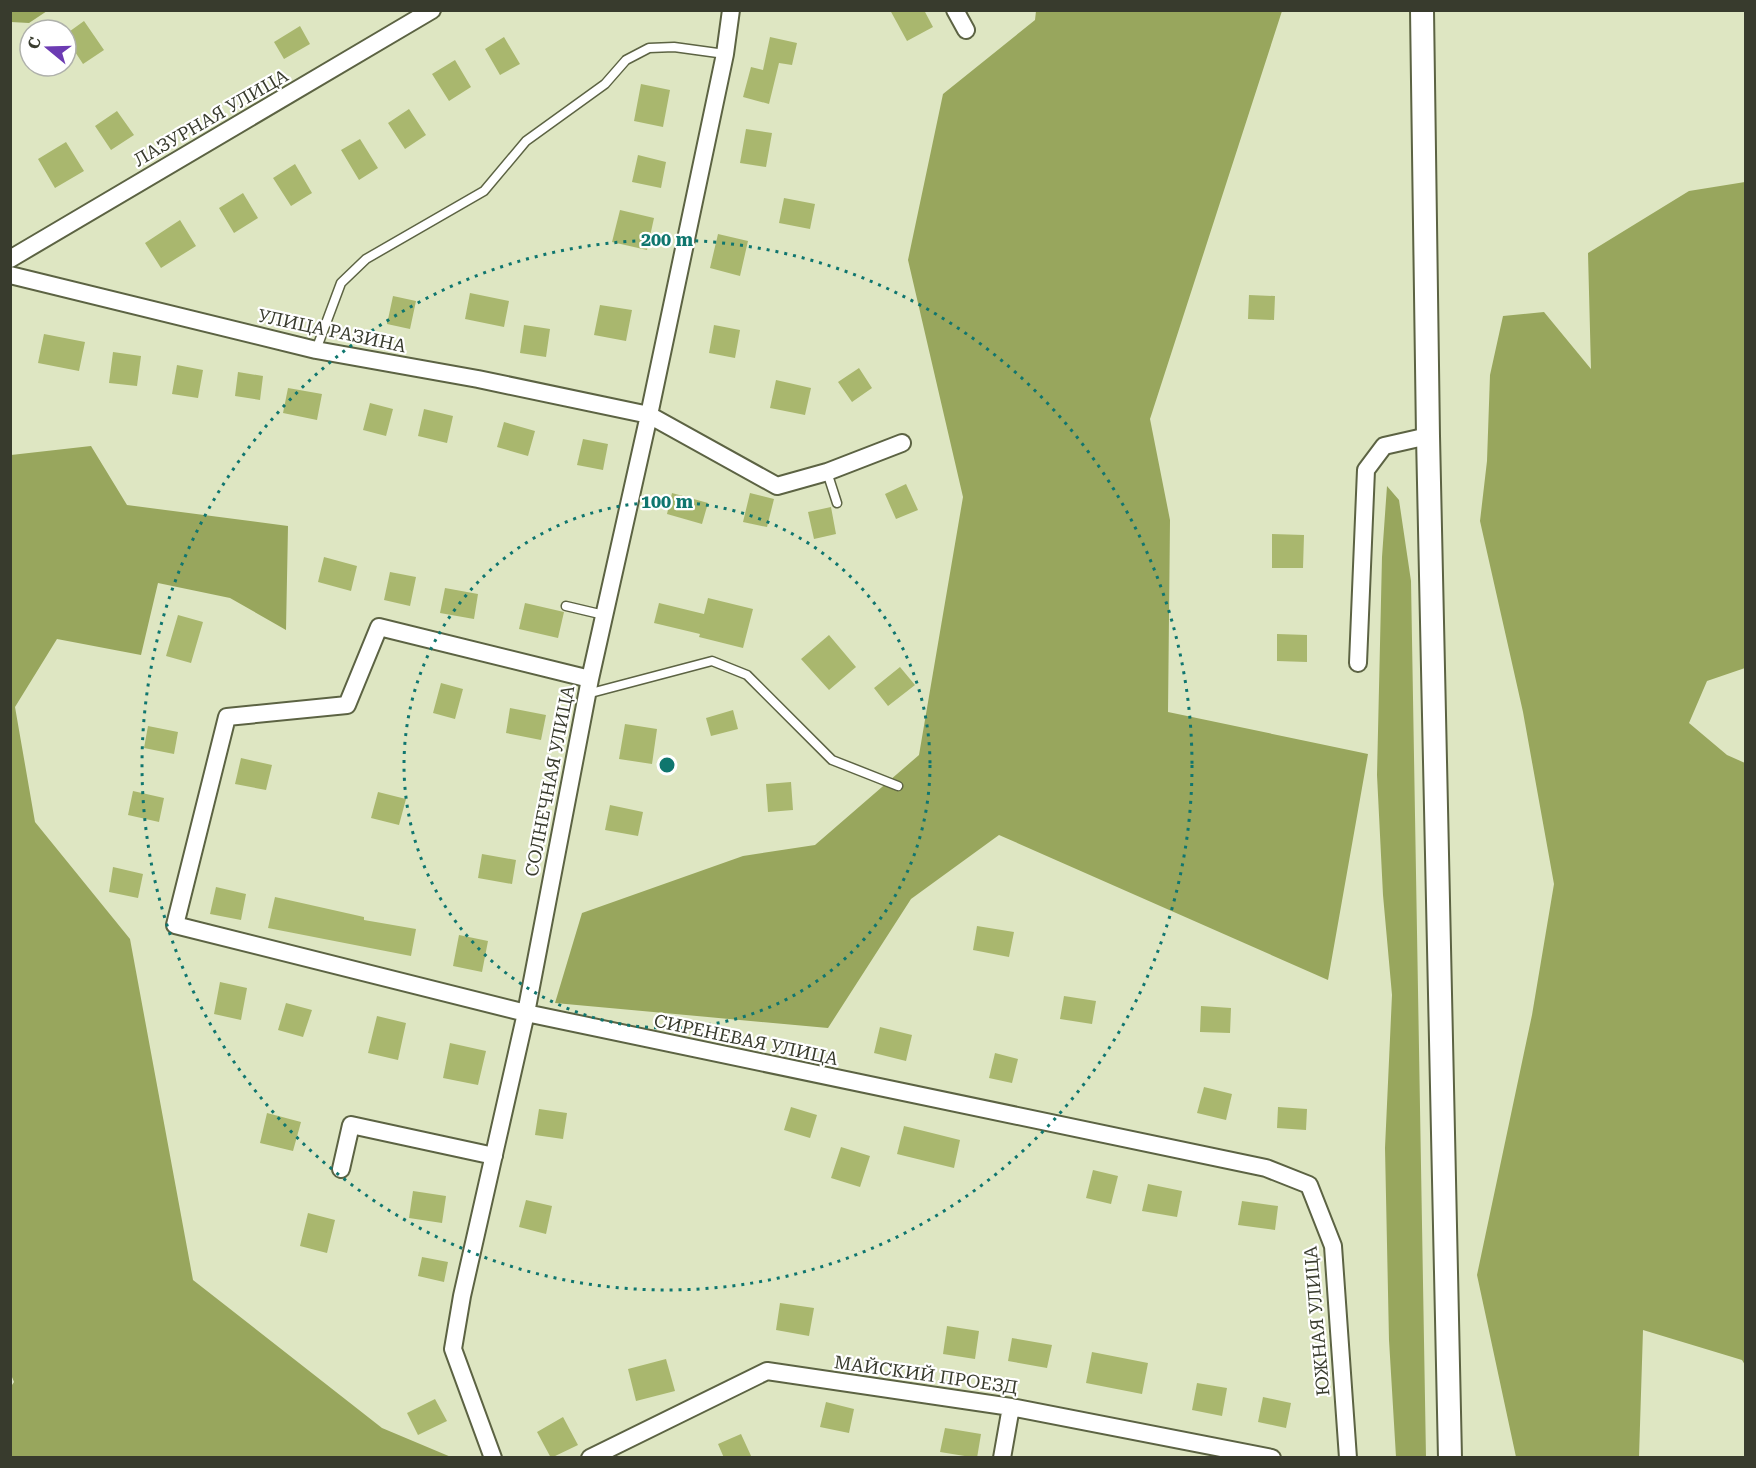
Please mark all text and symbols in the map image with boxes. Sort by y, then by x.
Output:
north arrow [18,18,78,78]
text: С [23,35,45,52]
street label: ЛАЗУРНАЯ УЛИЦА [130,65,292,170]
text: 200 m [641,229,694,250]
street label: УЛИЦА РАЗИНА [256,305,409,357]
text: 100 m [641,491,694,512]
street label: СОЛНЕЧНАЯ УЛИЦА [521,683,578,878]
centre of rings [657,755,677,775]
street label: СИРЕНЕВАЯ УЛИЦА [652,1010,840,1069]
street label: ЮЖНАЯ УЛИЦА [1299,1245,1334,1397]
street label: МАЙСКИЙ ПРОЕЗД [833,1351,1019,1398]

